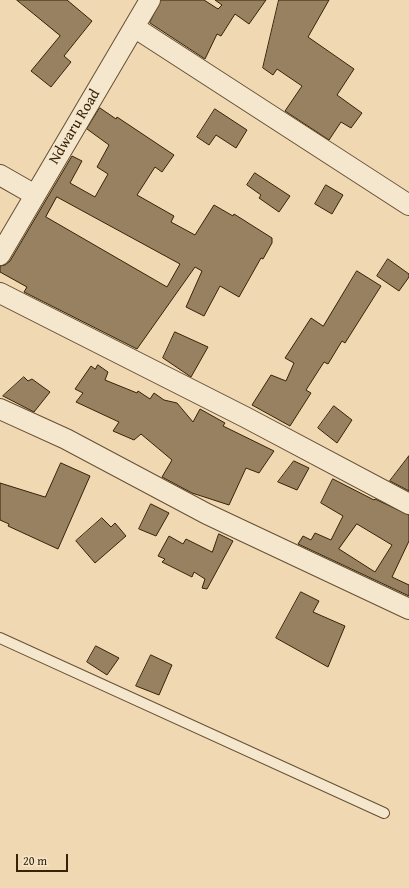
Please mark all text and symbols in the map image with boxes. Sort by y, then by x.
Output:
street label: Ndwaru Road [46,86,104,168]
scale bar [18,846,70,872]
text: 20 m [23,852,47,869]

